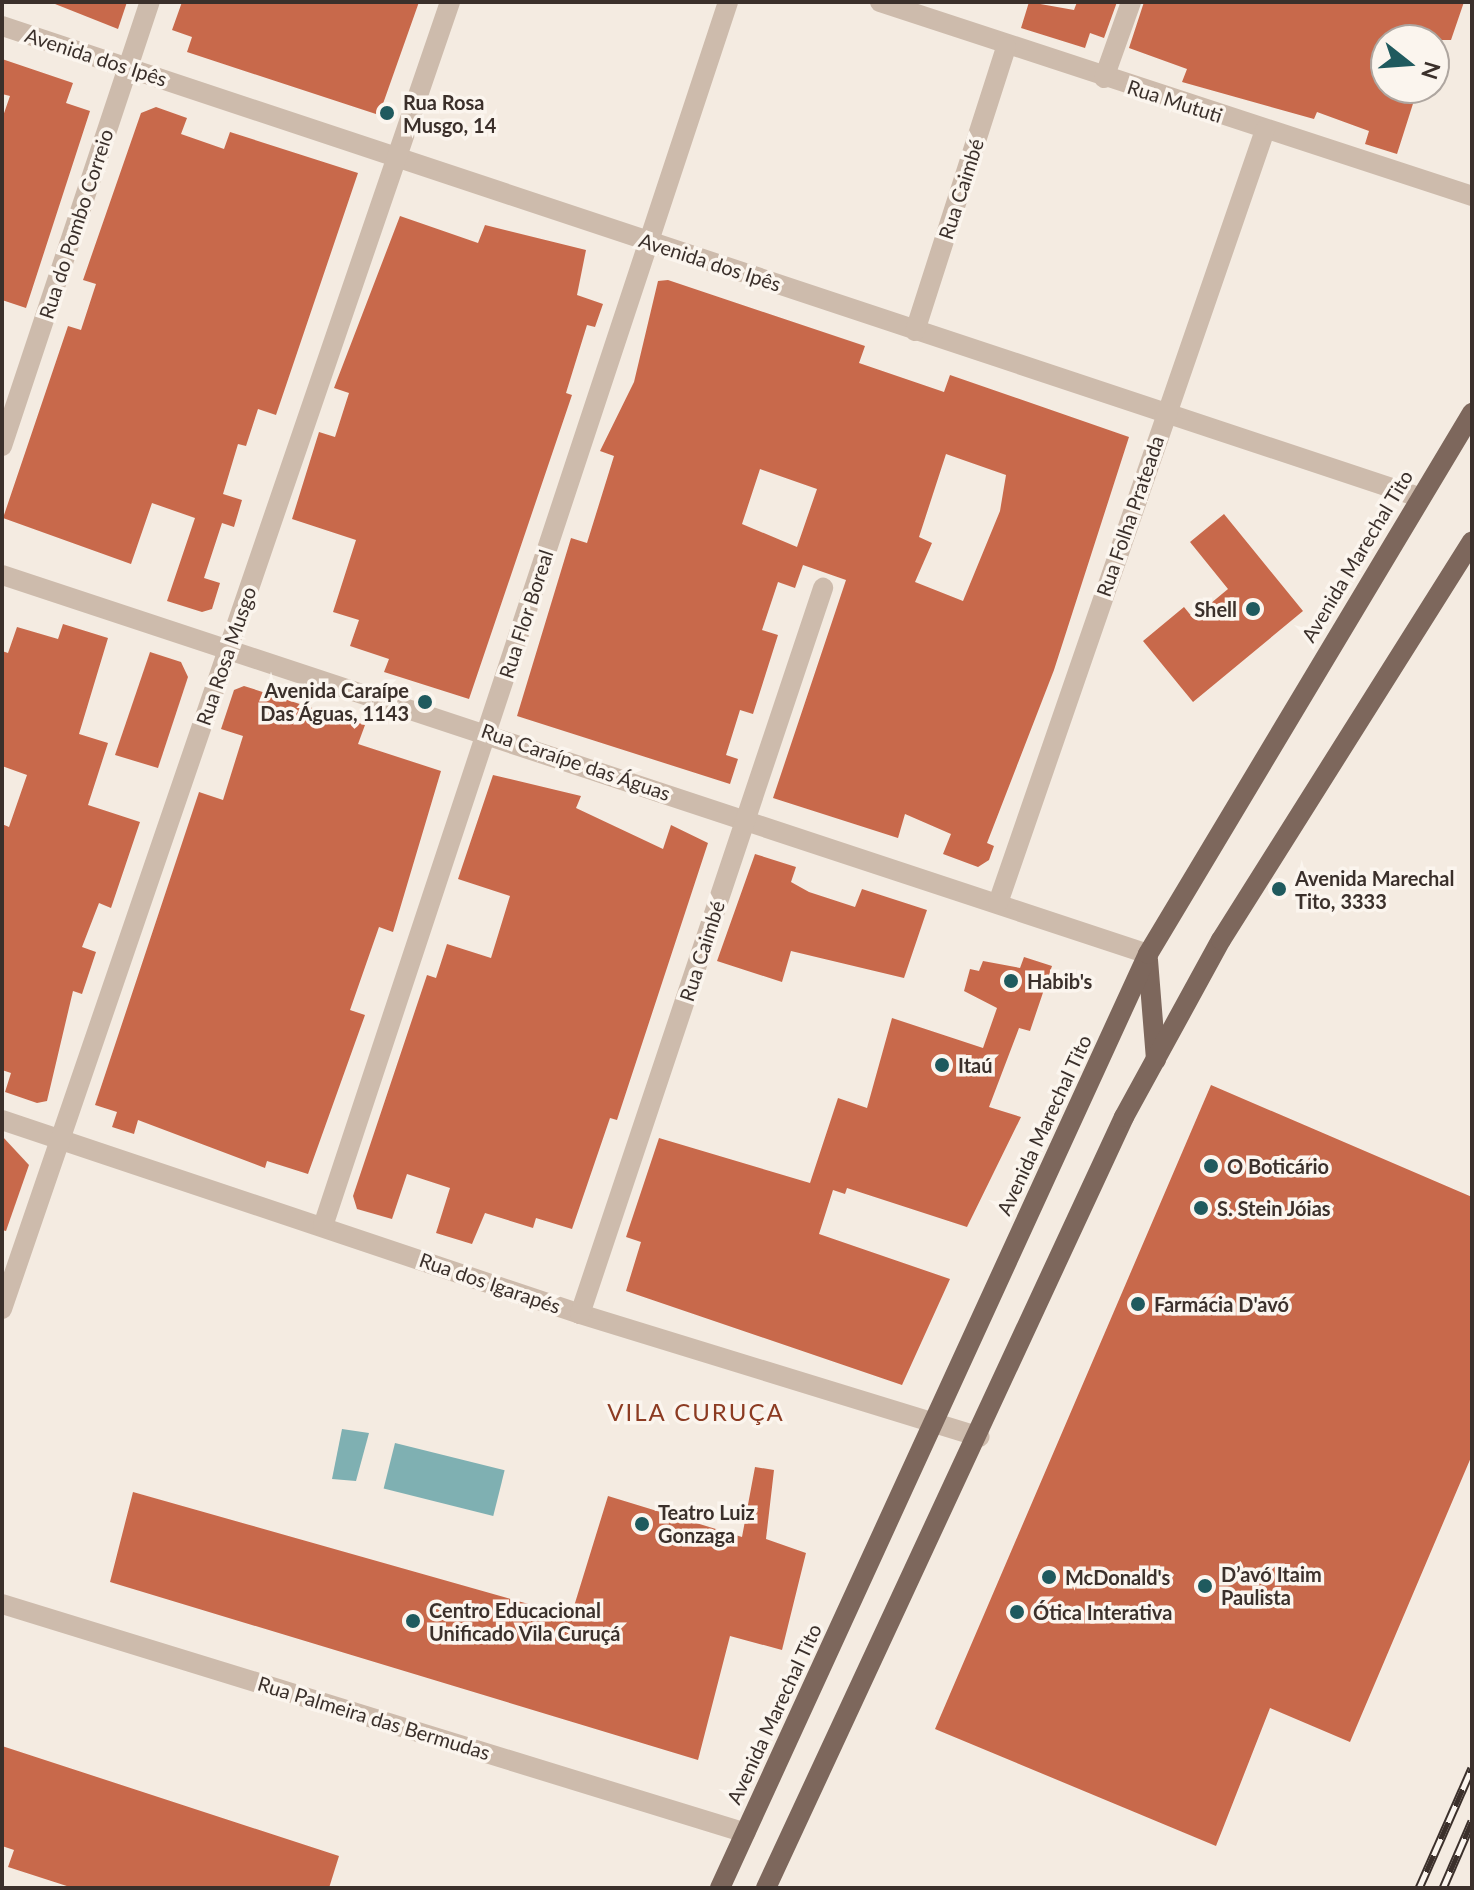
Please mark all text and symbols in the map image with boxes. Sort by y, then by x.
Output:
street label: Avenida dos Ipês [22,23,170,91]
north arrow [1370,24,1450,104]
text: N [1416,59,1447,83]
street label: Rua Mututi [1124,74,1226,128]
place label: Rua Rosa Musgo, 14 [403,90,496,137]
marker: Rua Rosa Musgo, 14 [378,104,396,122]
street label: Rua do Pombo Correio [34,126,118,322]
street label: Rua Caimbé [933,136,989,242]
street label: Avenida dos Ipês [636,228,784,296]
street label: Rua Folha Prateada [1091,432,1169,600]
street label: Avenida Marechal Tito [1296,466,1418,646]
street label: Rua Flor Boreal [494,547,558,681]
street label: Rua Rosa Musgo [191,584,261,728]
place label: Shell [1194,597,1237,621]
marker: Shell [1244,600,1262,618]
place label: Avenida Caraípe Das Águas, 1143 [260,678,409,725]
marker: Avenida Caraípe Das Águas, 1143 [416,693,434,711]
street label: Rua Caraípe das Águas [478,718,674,806]
place label: Avenida Marechal Tito, 3333 [1295,866,1454,913]
marker: Avenida Marechal Tito, 3333 [1270,880,1288,898]
street label: Rua Caimbé [674,898,730,1004]
place label: Habib's [1027,969,1092,993]
marker: Habib's [1002,972,1020,990]
street label: Avenida Marechal Tito [992,1031,1096,1219]
place label: Itaú [958,1053,993,1077]
marker: Itaú [933,1056,951,1074]
place label: O Boticário [1227,1154,1329,1178]
marker: O Boticário [1202,1157,1220,1175]
place label: S. Stein Jóias [1217,1196,1331,1220]
marker: S. Stein Jóias [1192,1199,1210,1217]
street label: Rua dos Igarapés [416,1248,564,1318]
place label: Farmácia D'avó [1154,1292,1289,1316]
marker: Farmácia D'avó [1129,1295,1147,1313]
district label: VILA CURUÇA [607,1398,785,1426]
place label: Teatro Luiz Gonzaga [658,1500,755,1547]
marker: Teatro Luiz Gonzaga [633,1515,651,1533]
place label: D’avó Itaim Paulista [1221,1562,1322,1609]
place label: McDonald's [1065,1565,1170,1589]
marker: McDonald's [1040,1568,1058,1586]
marker: D’avó Itaim Paulista [1196,1577,1214,1595]
place label: Centro Educacional Unificado Vila Curuçá [429,1598,621,1645]
place label: Ótica Interativa [1033,1600,1172,1624]
marker: Ótica Interativa [1008,1603,1026,1621]
marker: Centro Educacional Unificado Vila Curuçá [404,1612,422,1630]
street label: Avenida Marechal Tito [722,1620,826,1808]
street label: Rua Palmeira das Bermudas [255,1671,493,1765]

